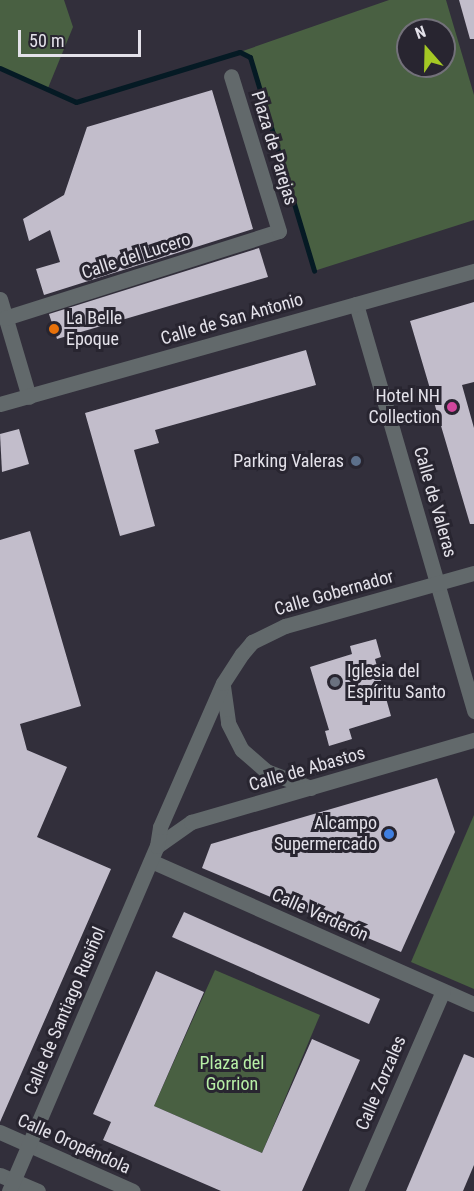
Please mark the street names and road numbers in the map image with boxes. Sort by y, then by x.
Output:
street label: Plaza de Parejas [246,88,302,208]
street label: Calle del Lucero [79,228,193,284]
street label: Calle de San Antonio [158,288,306,350]
street label: Calle de Valeras [409,444,461,560]
street label: Calle Gobernador [272,566,396,620]
street label: Calle de Abastos [247,742,367,796]
street label: Calle Verderón [268,884,372,946]
street label: Calle de Santiago Rusiñol [20,924,110,1098]
street label: Calle Zorzales [351,1032,411,1134]
street label: Calle Oropéndola [14,1109,134,1179]

